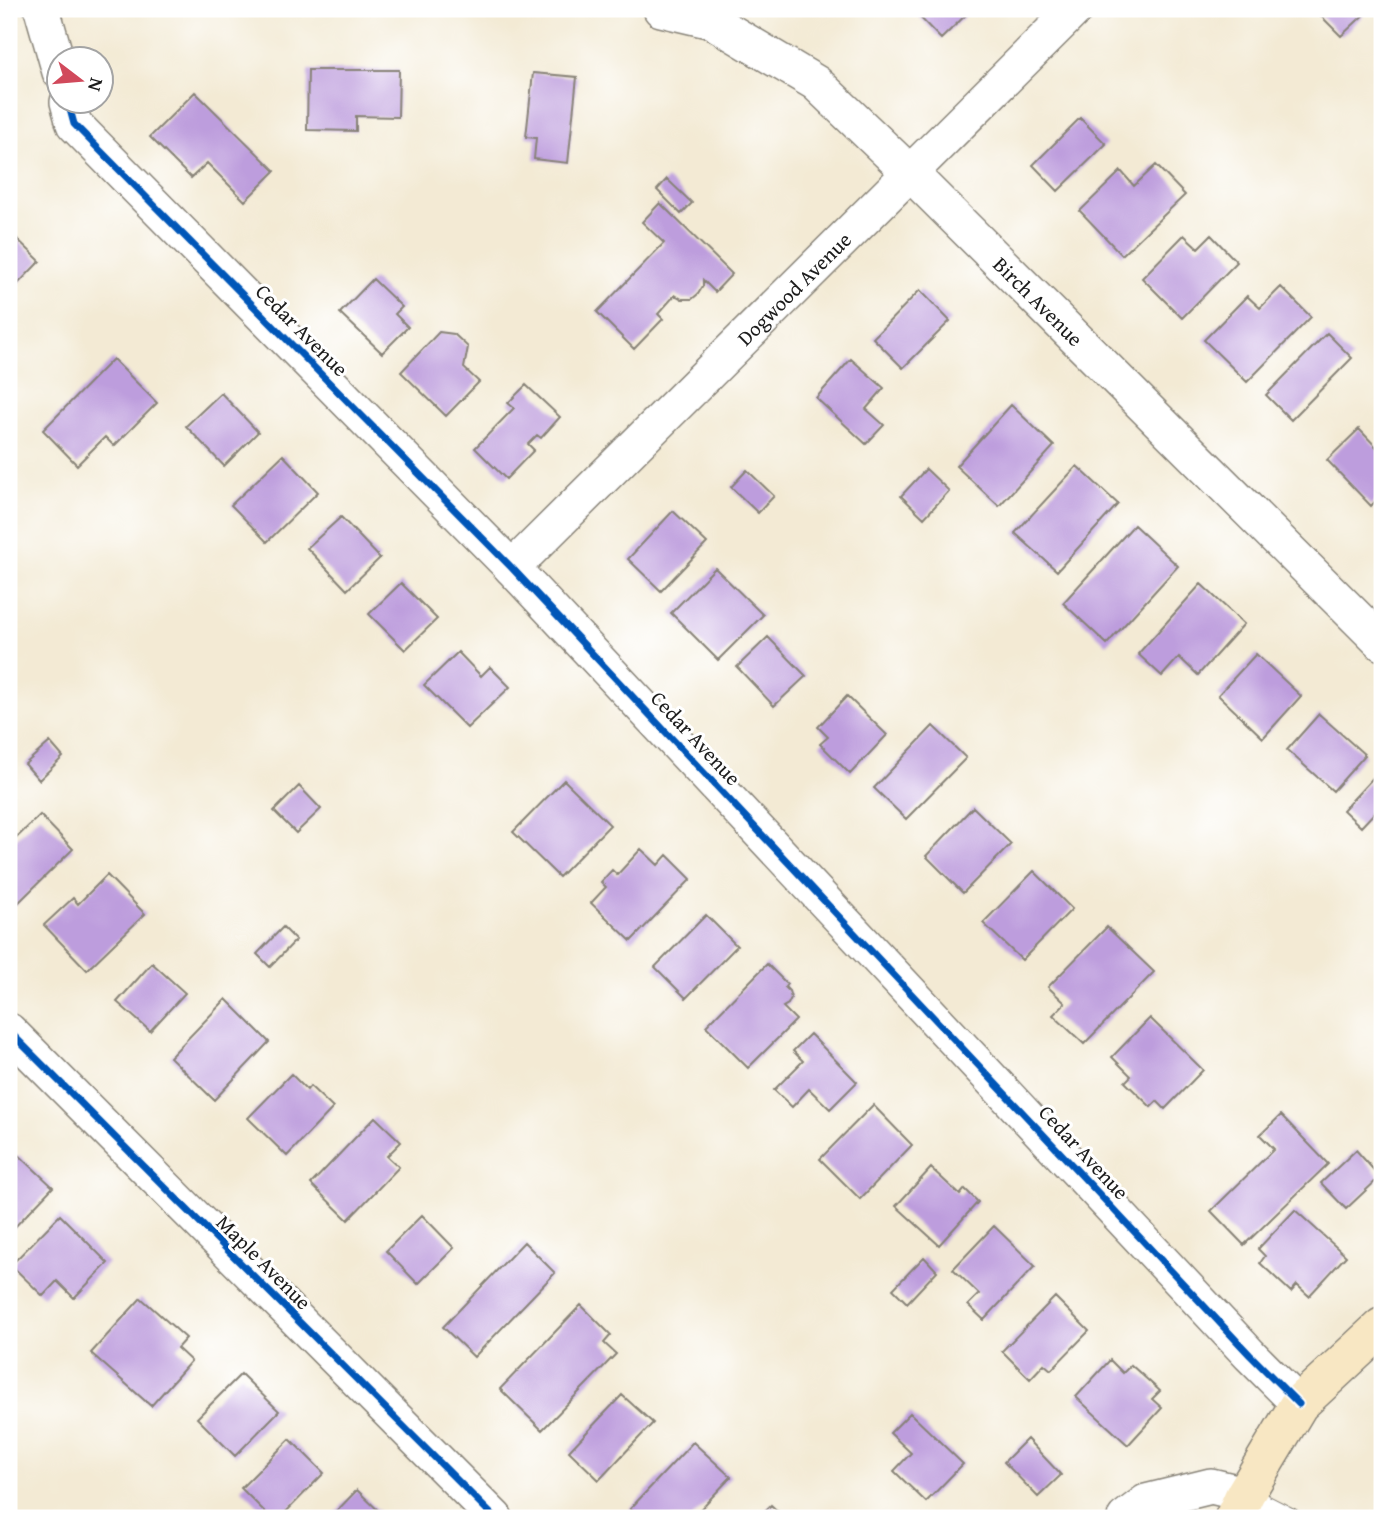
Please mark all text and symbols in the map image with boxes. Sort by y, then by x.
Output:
north arrow [46,46,116,116]
text: N [81,75,112,95]
street label: Dogwood Avenue [729,224,858,352]
street label: Birch Avenue [986,249,1091,353]
street label: Cedar Avenue [249,277,356,384]
street label: Cedar Avenue [644,683,748,793]
street label: Cedar Avenue [1032,1097,1136,1207]
street label: Maple Avenue [209,1207,319,1317]

